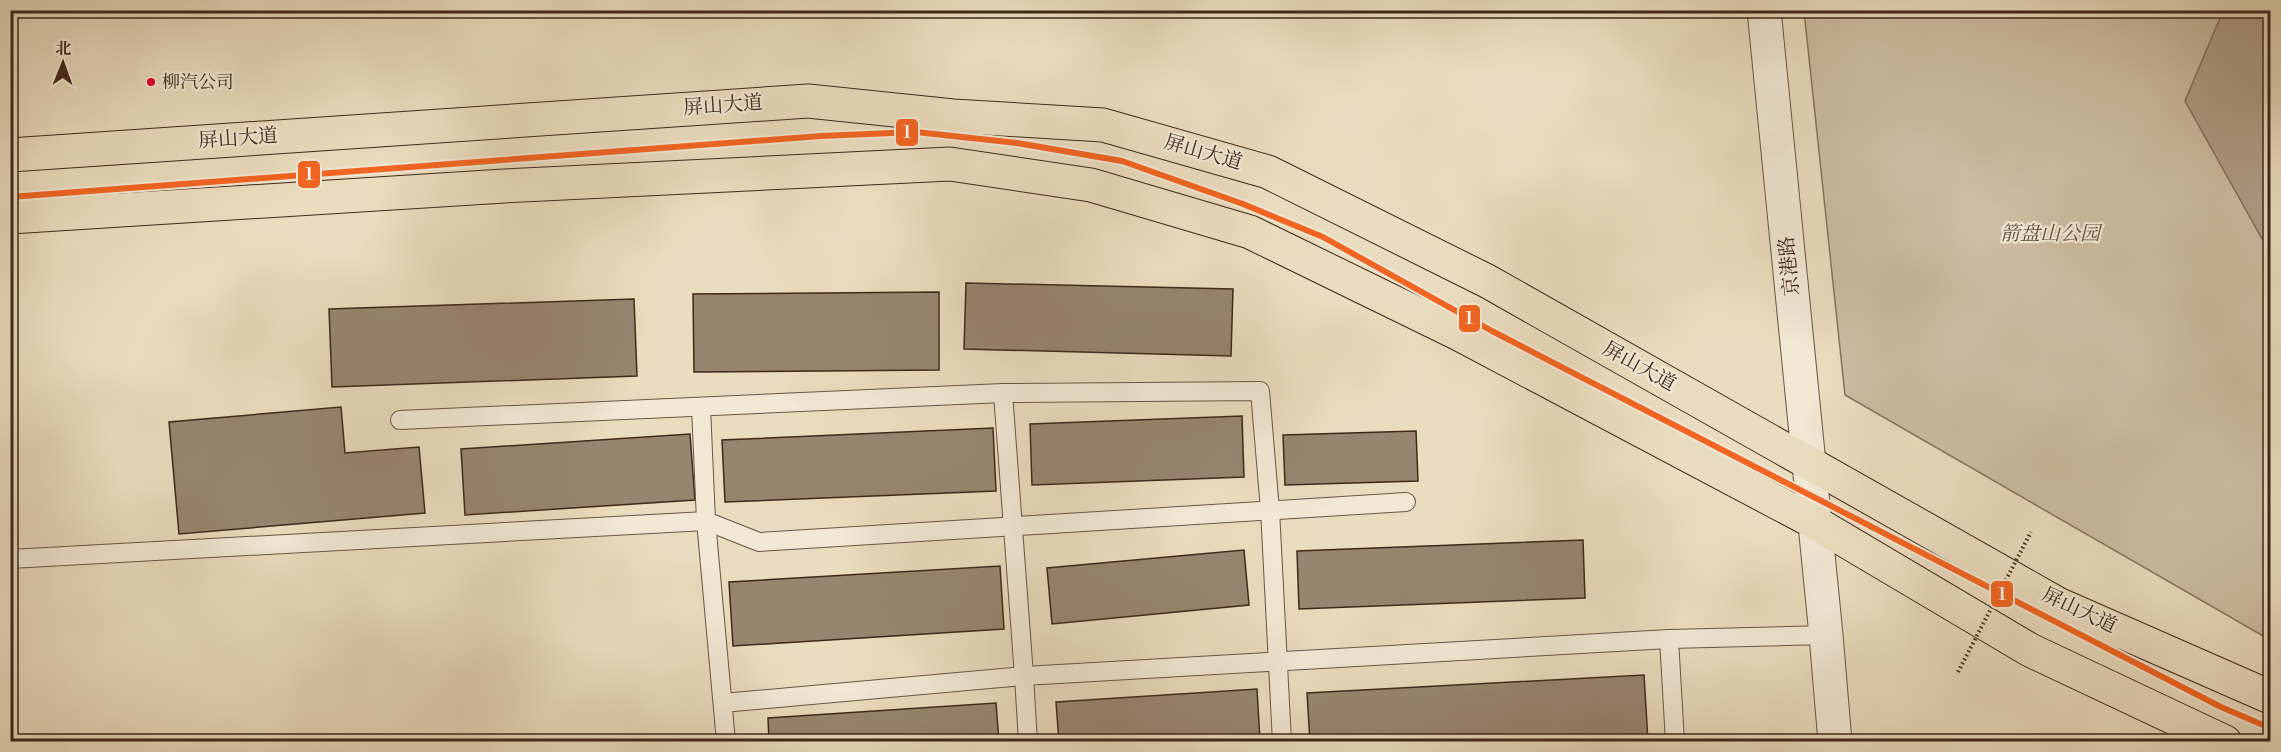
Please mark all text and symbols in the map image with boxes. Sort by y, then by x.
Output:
north arrow [33,33,93,93]
text: 北 [55,39,71,59]
place label: 柳汽公司 [162,71,234,94]
marker: 柳汽公司 [145,76,157,88]
street label: 屏山大道 [682,91,764,121]
line badge: 1 [895,118,919,147]
text: 1 [903,123,911,143]
street label: 屏山大道 [197,124,279,154]
street label: 屏山大道 [1161,130,1245,176]
line badge: 1 [297,160,321,189]
text: 1 [305,165,313,185]
park label: 箭盘山公园 [2000,222,2103,247]
street label: 京港路 [1774,235,1806,297]
line badge: 1 [1458,304,1481,333]
text: 1 [1465,309,1473,329]
street label: 屏山大道 [1598,337,1680,397]
line badge: 1 [1990,580,2014,608]
street label: 屏山大道 [2037,583,2121,639]
text: 1 [1998,585,2006,605]

